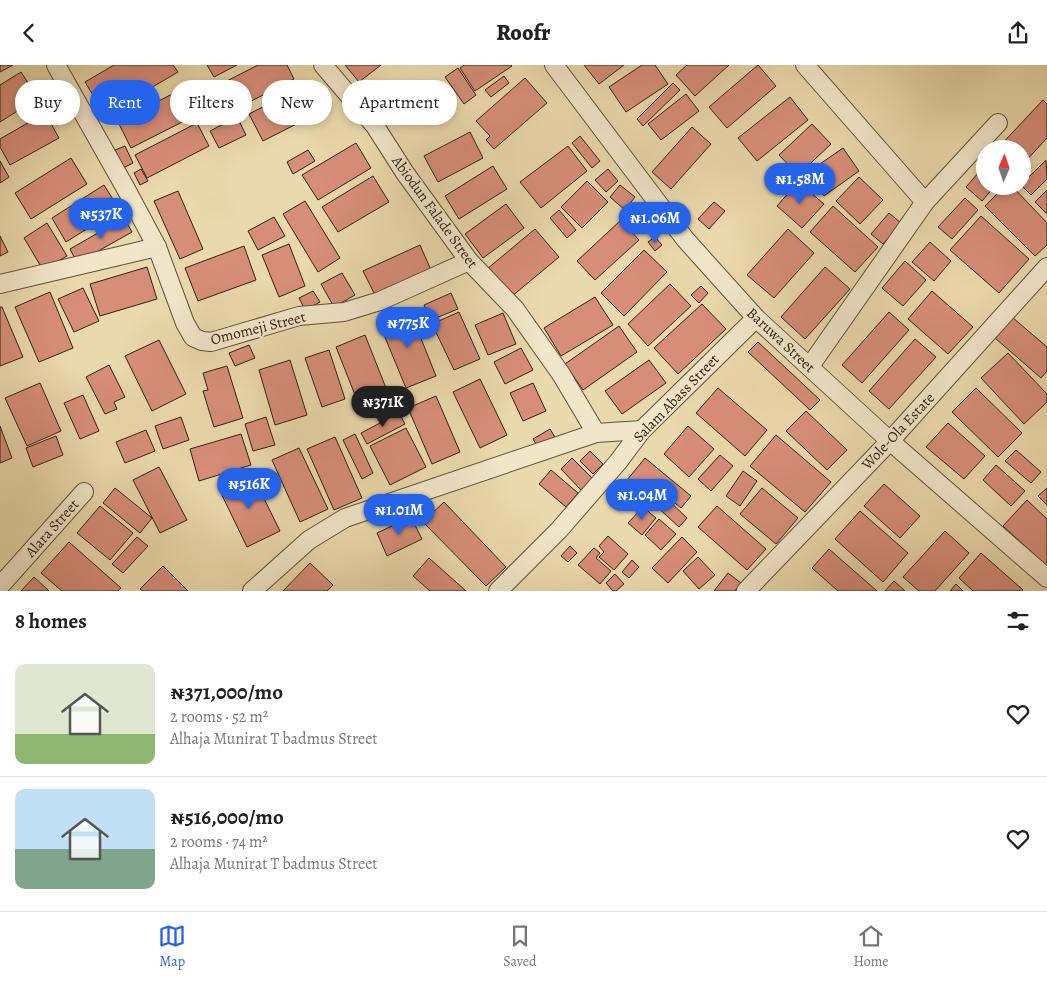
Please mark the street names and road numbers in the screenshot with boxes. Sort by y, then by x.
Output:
street label: Abiodun Falade Street [387,151,483,272]
street label: Baruwa Street [742,303,820,377]
street label: Omomeji Street [208,307,308,349]
street label: Salam Abass Street [629,349,723,447]
street label: Wole-Ola Estate [856,388,939,475]
street label: Alara Street [20,495,83,562]

